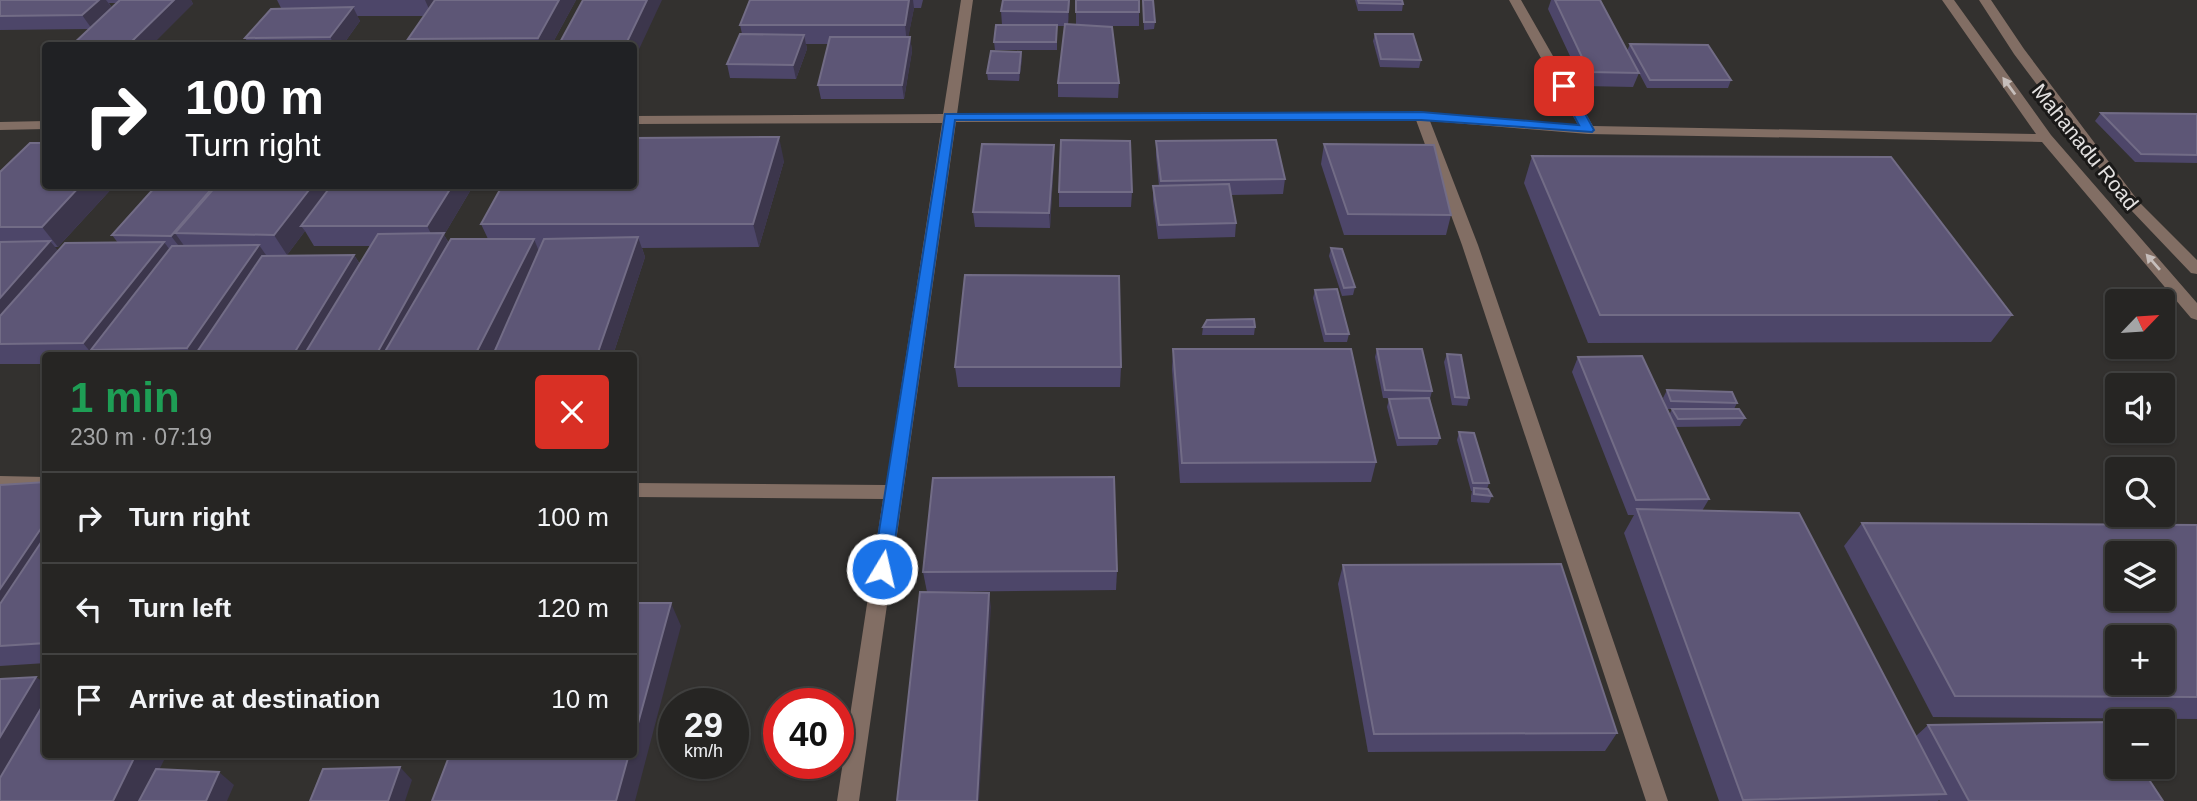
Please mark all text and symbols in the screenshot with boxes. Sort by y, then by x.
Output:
pin [1534,56,1594,116]
icon: arrive [1545,67,1583,105]
icon: right [70,70,161,161]
text: 100 m [185,70,324,124]
one-way arrow [2002,77,2016,95]
street label: Mahanadu Road [2028,79,2143,214]
text: Turn right [185,127,321,163]
one-way arrow [2146,254,2161,271]
north arrow [2105,289,2175,359]
map controls [2105,289,2175,779]
button: sound [2105,373,2175,443]
text: 1 min [70,374,180,421]
button: close [535,375,609,449]
text: 230 m · 07:19 [70,424,212,450]
button: search [2105,457,2175,527]
icon: right [70,499,108,537]
text: Turn right [129,502,250,532]
text: 100 m [537,502,609,532]
position arrow [845,532,919,606]
button: layers [2105,541,2175,611]
icon: left [70,590,108,628]
text: Turn left [129,593,231,623]
text: 120 m [537,593,609,623]
button: + [2105,625,2175,695]
icon: arrive [70,681,108,719]
text: Arrive at destination [129,684,380,714]
text: 10 m [551,684,609,714]
speed limit sign: 40 [763,688,854,779]
text: 29 [684,705,723,744]
button: − [2105,709,2175,779]
text: km/h [684,741,723,761]

